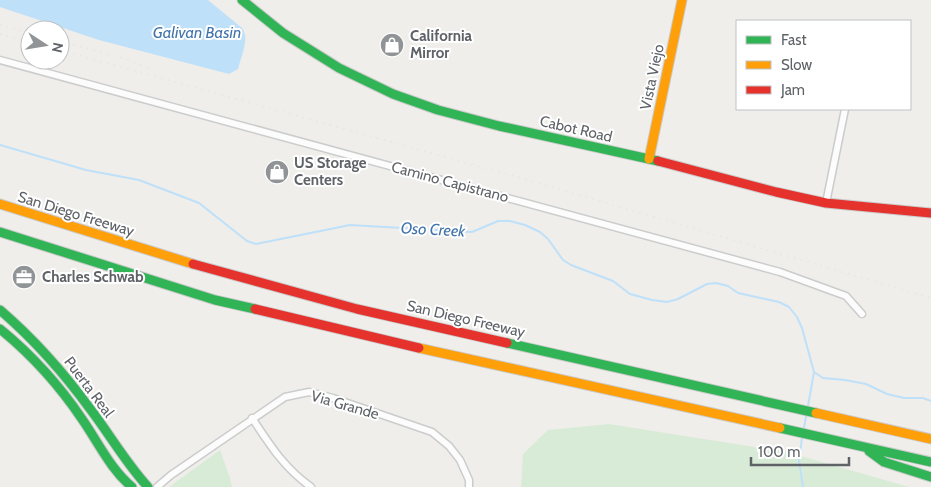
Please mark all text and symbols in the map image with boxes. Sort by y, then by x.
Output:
north arrow [20,20,70,70]
legend [736,20,911,110]
water label: Galivan Basin [153,23,241,42]
place label: California Mirror [410,27,473,62]
text: Fast [781,31,806,49]
shop icon: California Mirror [379,32,405,58]
text: N [48,41,68,54]
street label: Vista Viejo [636,42,668,112]
text: Slow [781,56,812,74]
text: Jam [780,81,805,99]
street label: Cabot Road [538,112,614,146]
place label: US Storage Centers [294,154,367,189]
street label: Camino Capistrano [389,158,511,206]
shop icon: US Storage Centers [264,159,290,185]
street label: San Diego Freeway [16,188,137,240]
water label: Oso Creek [400,218,467,241]
office icon: Charles Schwab [11,264,37,290]
place label: Charles Schwab [42,268,144,286]
street label: San Diego Freeway [405,297,527,341]
street label: Puerta Real [60,353,118,421]
street label: Via Grande [309,387,381,423]
scale bar [751,434,848,466]
text: 100 m [758,443,800,461]

